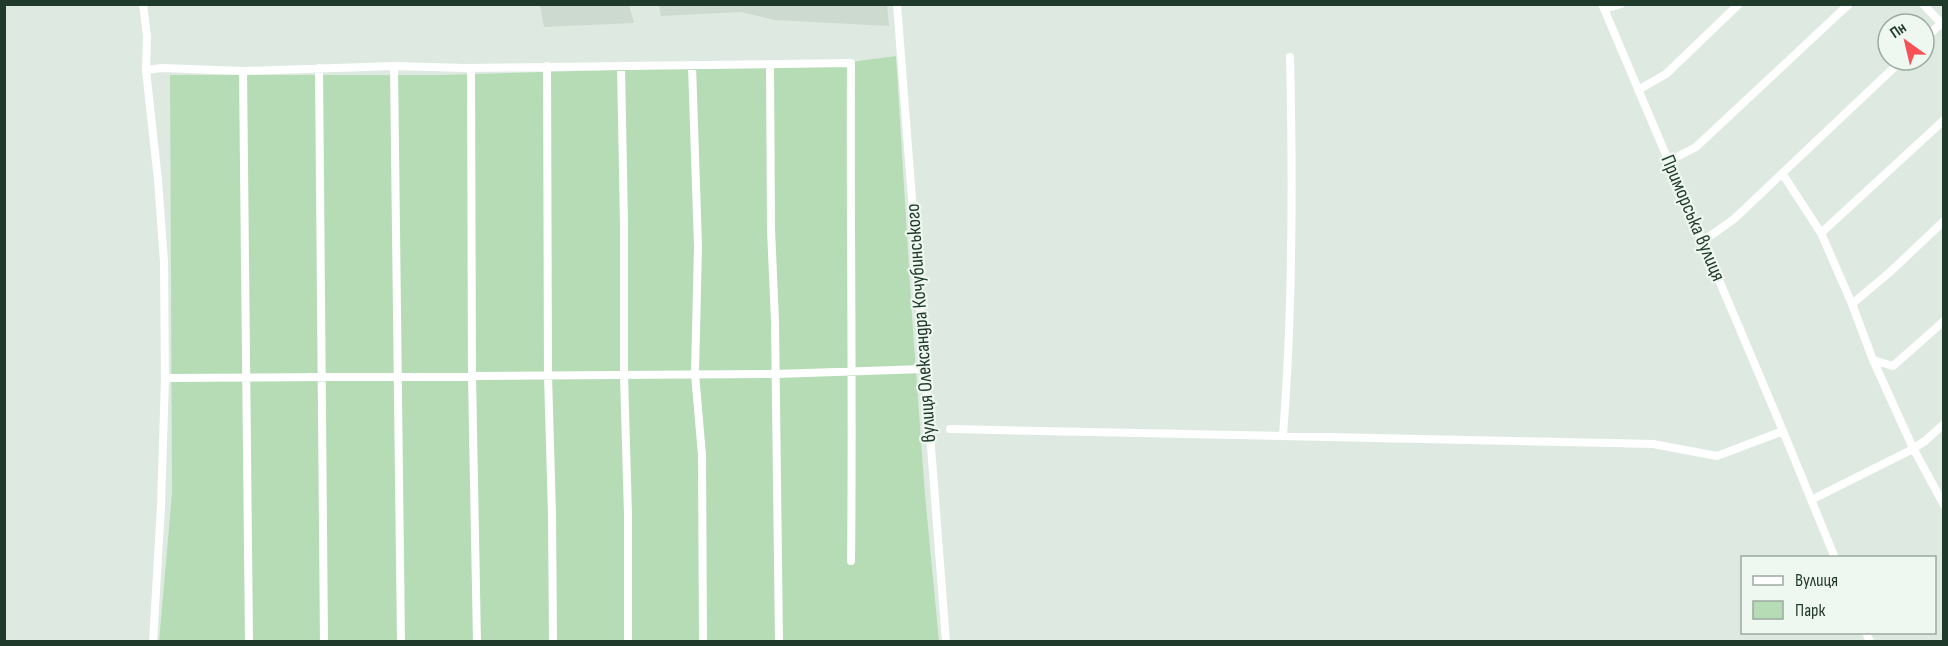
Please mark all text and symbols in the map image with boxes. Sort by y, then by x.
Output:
north arrow [1876,12,1936,72]
text: Пн [1887,19,1910,43]
street label: Приморська вулиця [1656,151,1730,285]
street label: вулиця Олександра Кочубинського [901,203,941,443]
legend [1741,556,1936,634]
text: Вулиця [1795,570,1838,591]
text: Парк [1795,600,1826,621]

